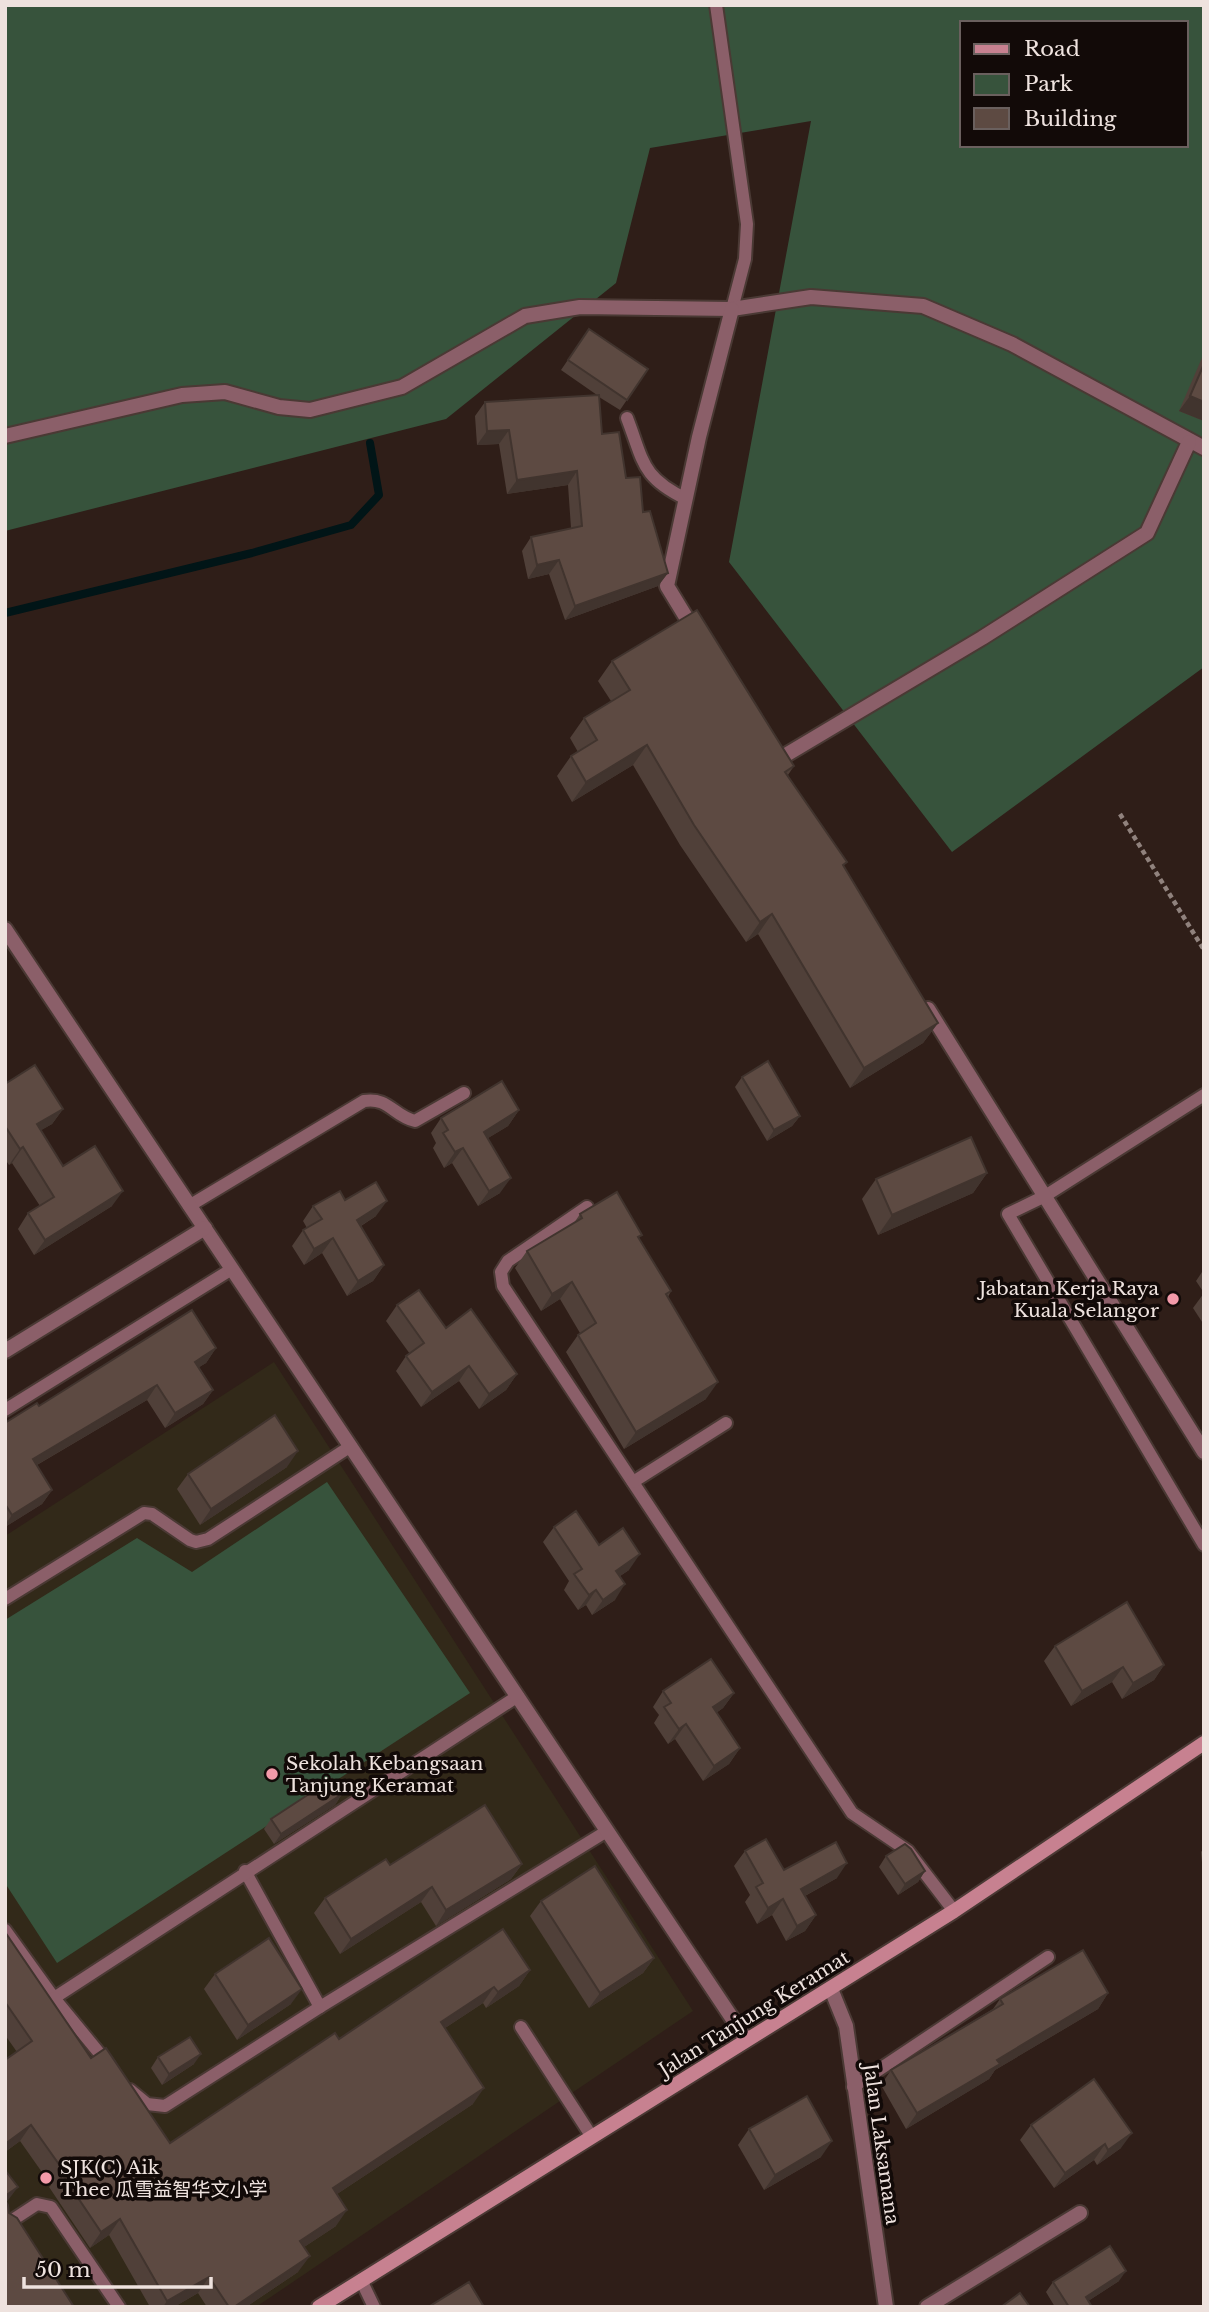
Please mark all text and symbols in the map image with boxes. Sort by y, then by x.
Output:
legend [960,21,1188,147]
text: Road [1024,36,1080,62]
text: Park [1024,71,1073,97]
text: Building [1024,106,1117,132]
place label: Jabatan Kerja Raya Kuala Selangor [976,1277,1159,1322]
marker: Jabatan Kerja Raya Kuala Selangor [1165,1291,1181,1307]
place label: Sekolah Kebangsaan Tanjung Keramat [286,1752,483,1797]
marker: Sekolah Kebangsaan Tanjung Keramat [264,1766,280,1782]
street label: Jalan Tanjung Keramat [652,1945,854,2083]
street label: Jalan Laksamana [858,2059,904,2227]
place label: SJK(C) Aik Thee 瓜雪益智华文小学 [60,2156,268,2201]
marker: SJK(C) Aik Thee 瓜雪益智华文小学 [38,2170,54,2186]
scale bar [24,2246,212,2290]
text: 50 m [35,2257,91,2283]

